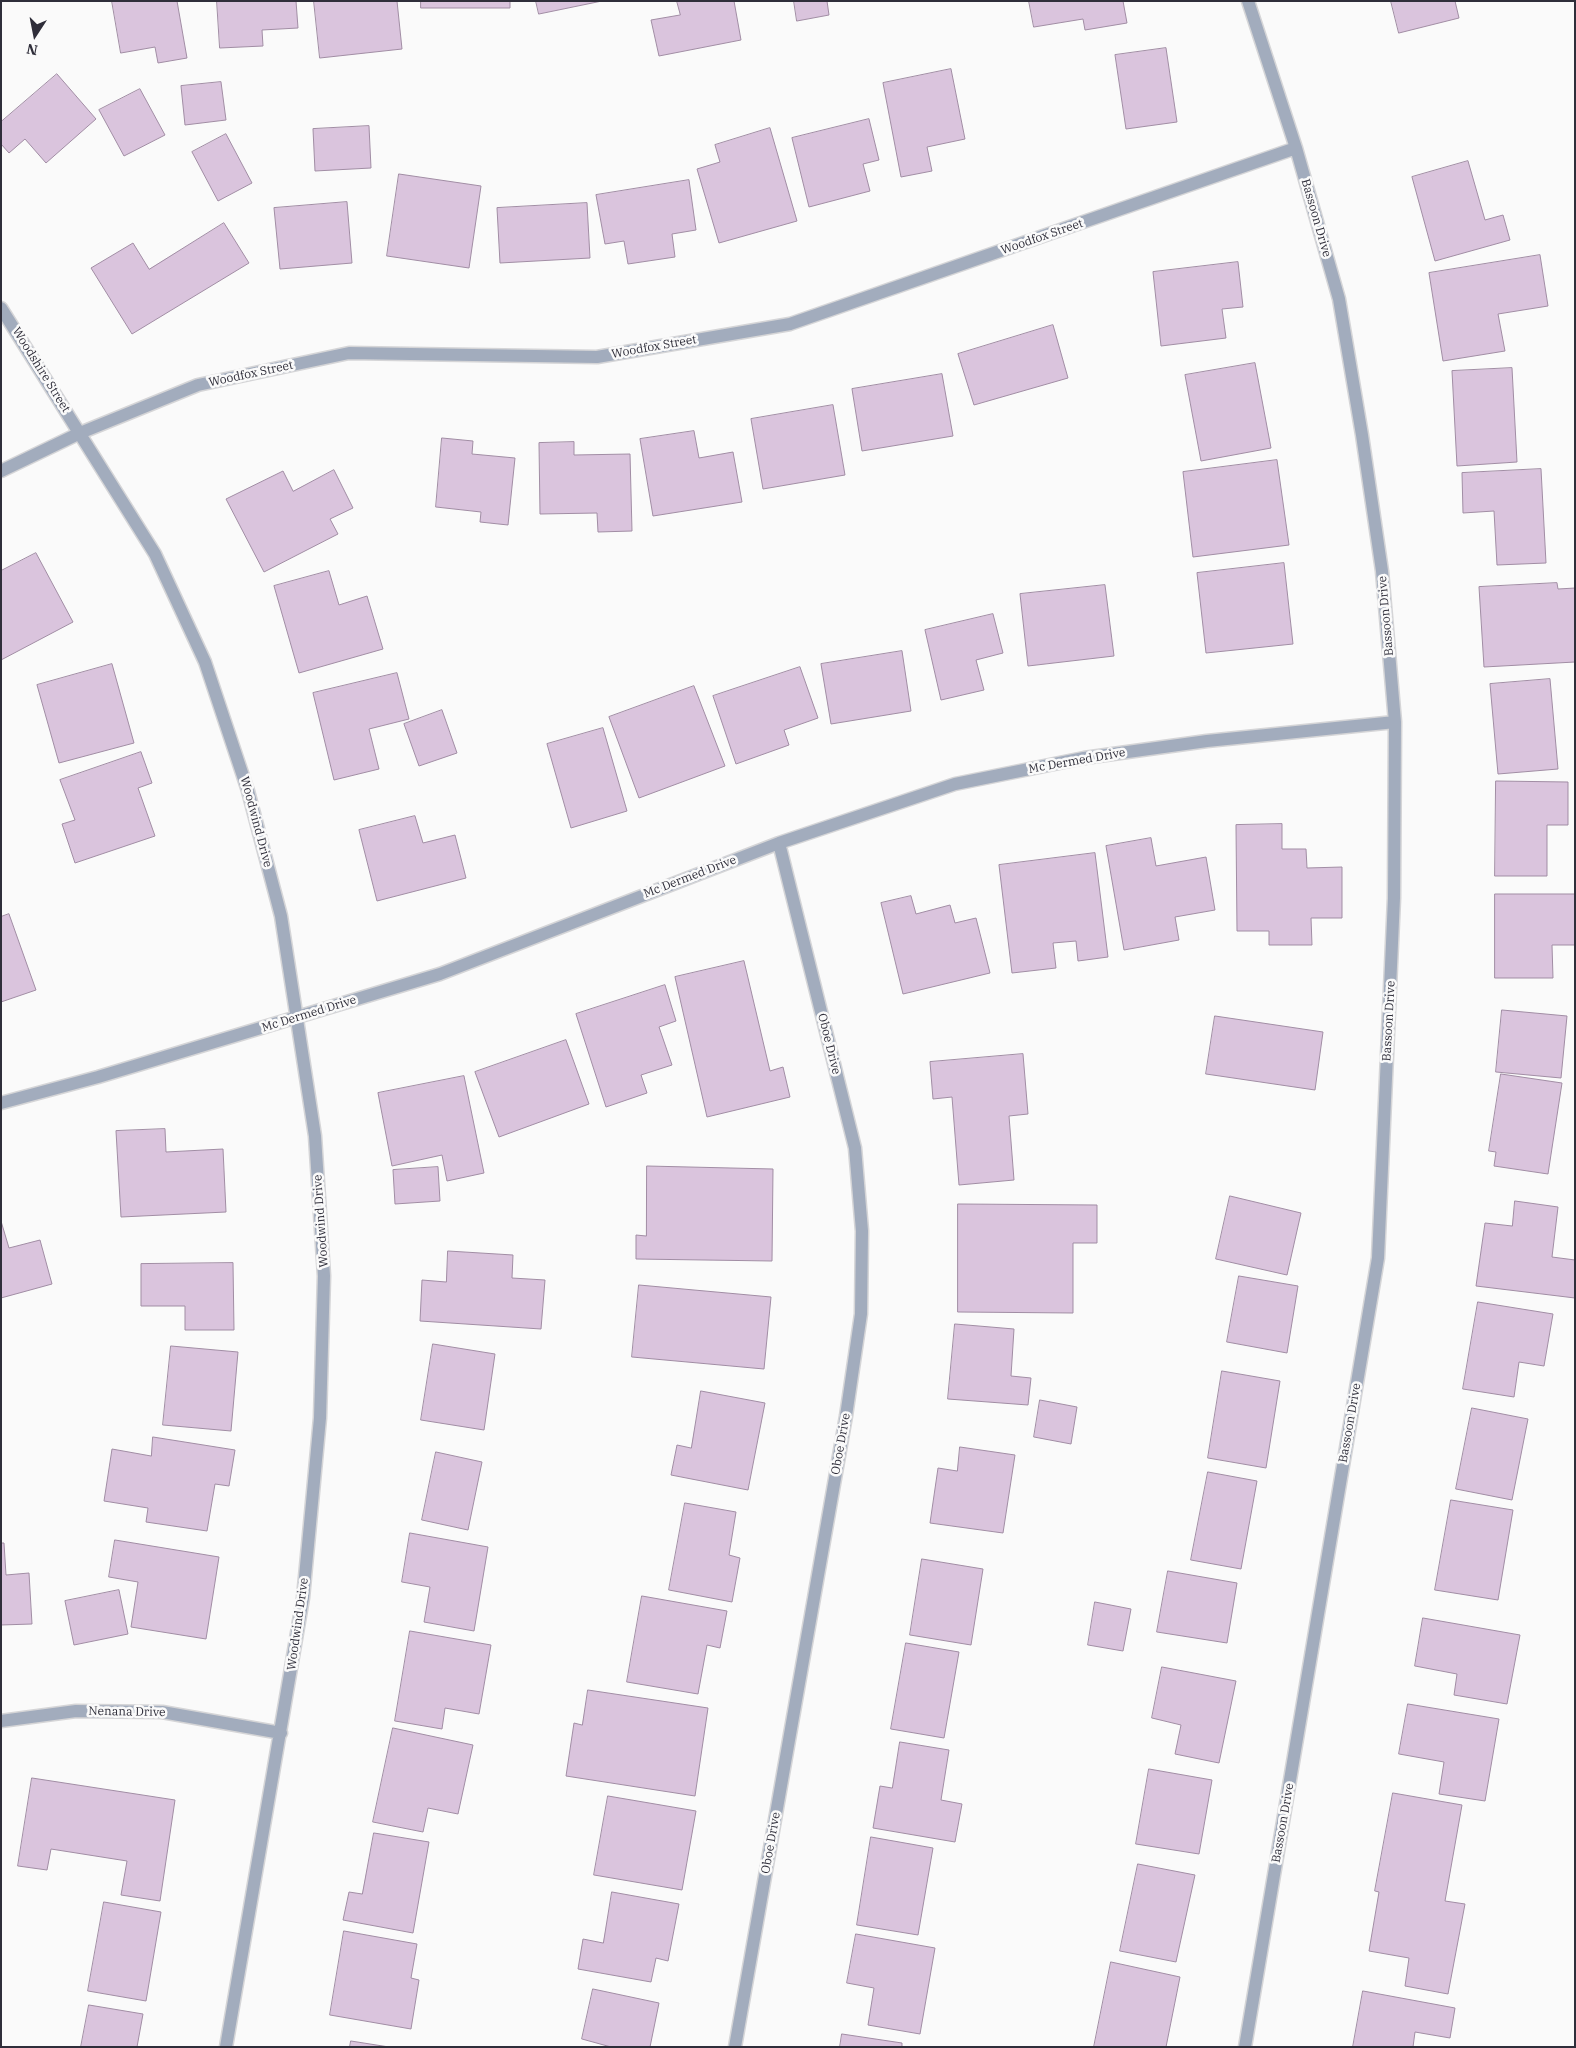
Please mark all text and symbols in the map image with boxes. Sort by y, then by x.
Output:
north arrow [10,10,60,60]
text: N [25,40,39,60]
street label: Bassoon Drive [1298,177,1334,259]
street label: Woodfox Street [999,216,1085,258]
street label: Woodshire Street [9,325,73,415]
street label: Woodfox Street [610,332,698,362]
street label: Woodfox Street [207,358,295,390]
street label: Bassoon Drive [1375,575,1397,657]
street label: Mc Dermed Drive [1027,745,1127,777]
street label: Woodwind Drive [237,775,275,869]
street label: Mc Dermed Drive [642,853,738,901]
street label: Bassoon Drive [1380,980,1398,1062]
street label: Mc Dermed Drive [260,993,358,1035]
street label: Oboe Drive [814,1012,844,1076]
street label: Woodwind Drive [311,1174,331,1268]
street label: Bassoon Drive [1336,1382,1364,1464]
street label: Oboe Drive [829,1412,853,1476]
street label: Woodwind Drive [284,1577,312,1671]
street label: Nenana Drive [88,1704,166,1720]
street label: Bassoon Drive [1269,1782,1297,1864]
street label: Oboe Drive [759,1811,783,1875]

